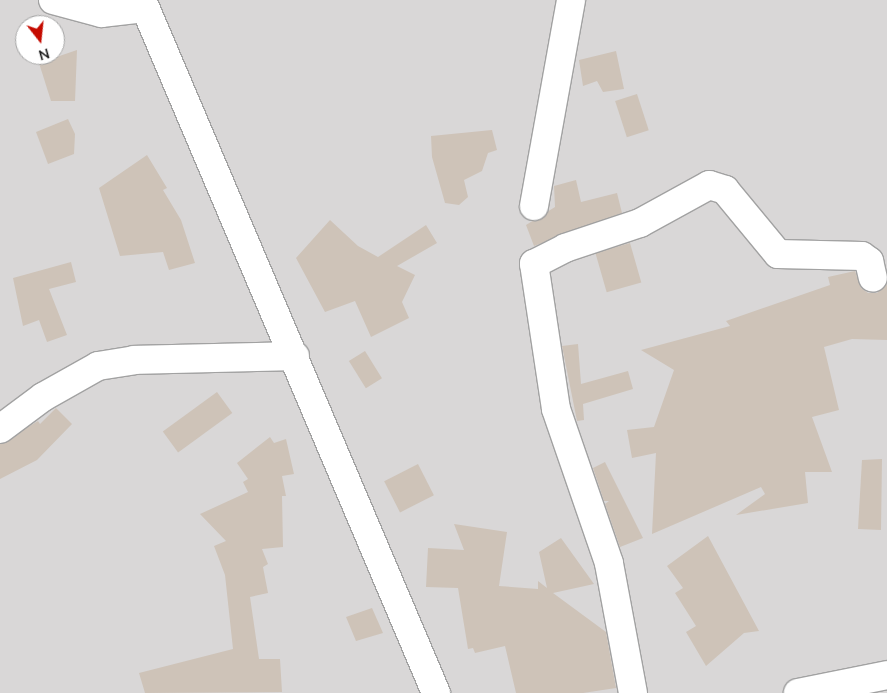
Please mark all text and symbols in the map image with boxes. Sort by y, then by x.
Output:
north arrow [15,15,65,65]
text: N [36,43,52,65]

